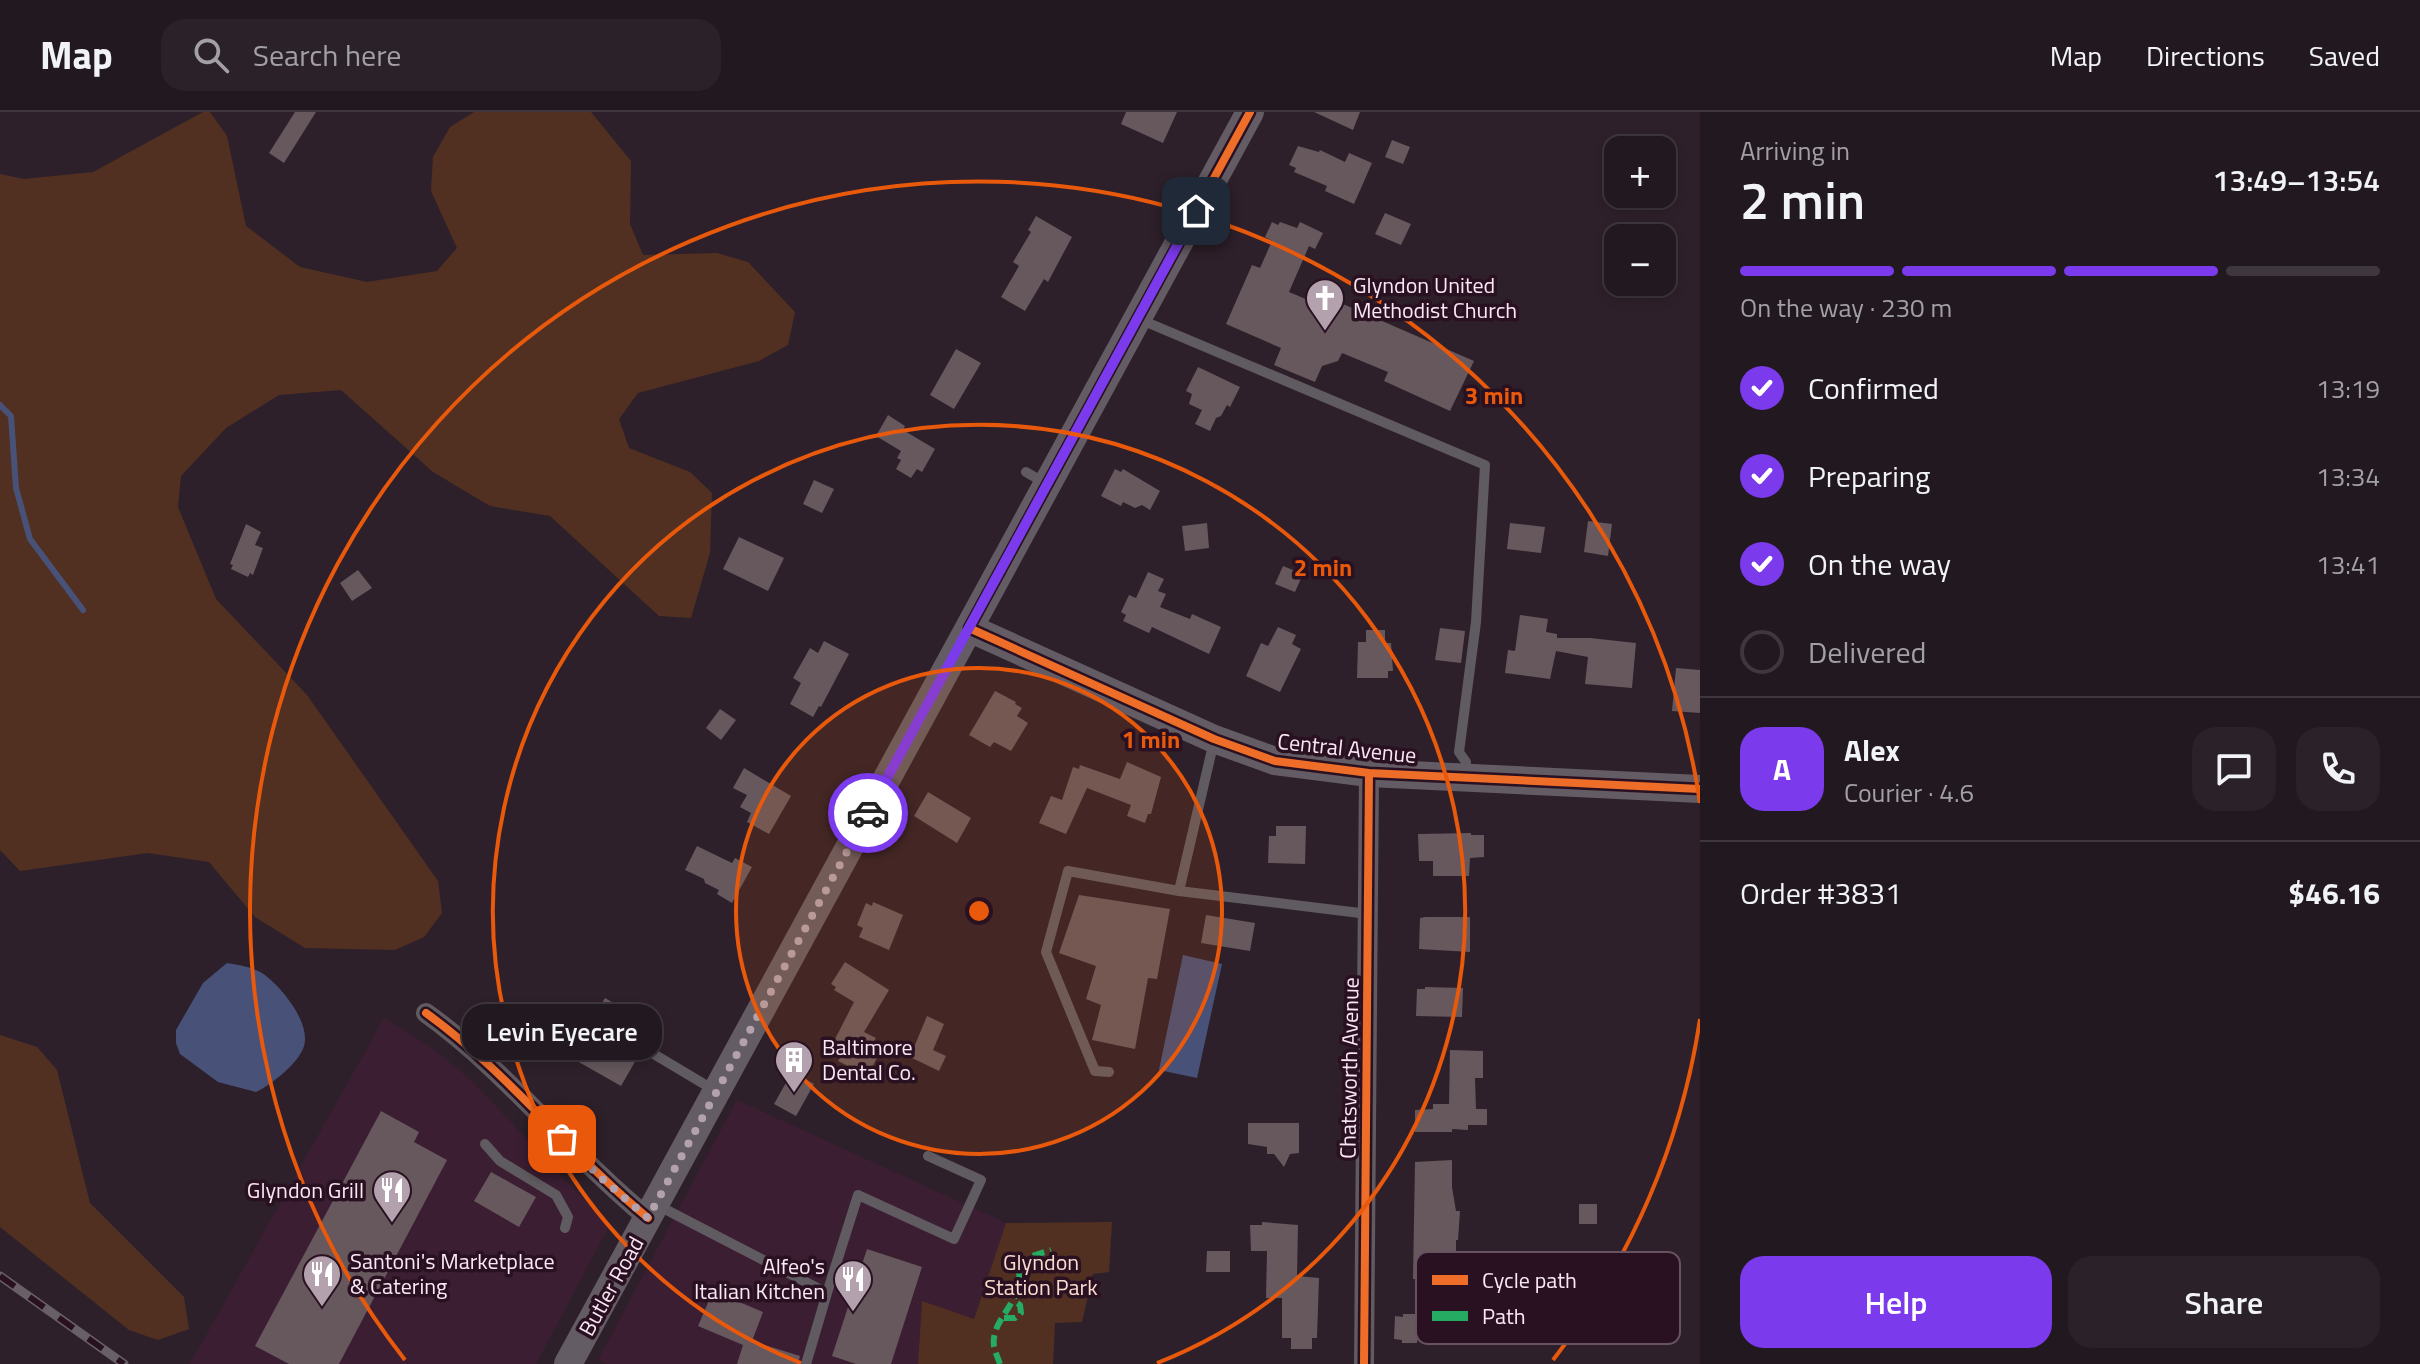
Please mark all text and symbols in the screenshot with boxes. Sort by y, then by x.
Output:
search box [161,19,721,91]
text: Map [40,26,113,84]
text: Search here [253,32,402,78]
icon: search [189,33,233,77]
text: Map [2050,34,2102,77]
text: Directions [2146,34,2265,77]
text: Saved [2309,34,2380,77]
text: Arriving in [1740,131,1850,170]
map controls [1604,136,1676,296]
button: + [1604,136,1676,208]
text: 13:49–13:54 [2213,157,2380,203]
text: 2 min [1740,160,1865,239]
pin [1162,177,1230,245]
icon: home [1174,189,1218,233]
button: − [1604,224,1676,296]
place label: Glyndon United Methodist Church [1353,268,1517,327]
church icon: Glyndon United Methodist Church [1304,277,1346,332]
text: On the way · 230 m [1740,288,1952,327]
text: Confirmed [1808,365,1939,411]
icon: check [1740,366,1784,410]
text: 13:19 [2316,369,2380,408]
text: 3 min [1465,377,1523,413]
text: Preparing [1808,453,1930,499]
icon: check [1740,454,1784,498]
text: 13:34 [2316,457,2380,496]
text: On the way [1808,541,1951,587]
icon: check [1740,542,1784,586]
text: 13:41 [2316,545,2380,584]
text: 2 min [1294,549,1352,585]
text: Delivered [1808,629,1926,675]
text: 1 min [1122,721,1180,757]
street label: Central Avenue [1276,724,1418,772]
text: Alex [1844,727,1900,773]
button: chat [2192,727,2276,811]
button: phone [2296,727,2380,811]
text: A [1773,746,1791,792]
courier [828,773,908,853]
text: Courier · 4.6 [1844,773,1974,812]
icon: car [846,791,890,835]
text: Order #3831 [1740,870,1902,916]
text: $46.16 [2288,870,2380,916]
centre of rings [965,897,993,925]
street label: Chatsworth Avenue [1330,977,1368,1159]
callout: Levin Eyecare [462,1003,662,1059]
text: Levin Eyecare [486,1012,638,1051]
place label: Baltimore Dental Co. [822,1030,916,1089]
building icon: Baltimore Dental Co. [773,1039,815,1094]
pin [528,1105,596,1173]
icon: bag [540,1117,584,1161]
restaurant icon: Glyndon Grill [371,1169,413,1224]
place label: Glyndon Grill [247,1173,364,1207]
street label: Butler Road [570,1230,652,1342]
place label: Santoni's Marketplace & Catering [350,1244,555,1303]
park label: Glyndon Station Park [984,1245,1098,1304]
place label: Alfeo's Italian Kitchen [694,1249,825,1308]
legend [1416,1252,1680,1344]
restaurant icon: Santoni's Marketplace & Catering [301,1253,343,1308]
button: Help [1740,1256,2052,1348]
button: Share [2068,1256,2380,1348]
restaurant icon: Alfeo's Italian Kitchen [832,1258,874,1313]
text: Cycle path [1482,1263,1577,1297]
text: Path [1482,1299,1526,1333]

